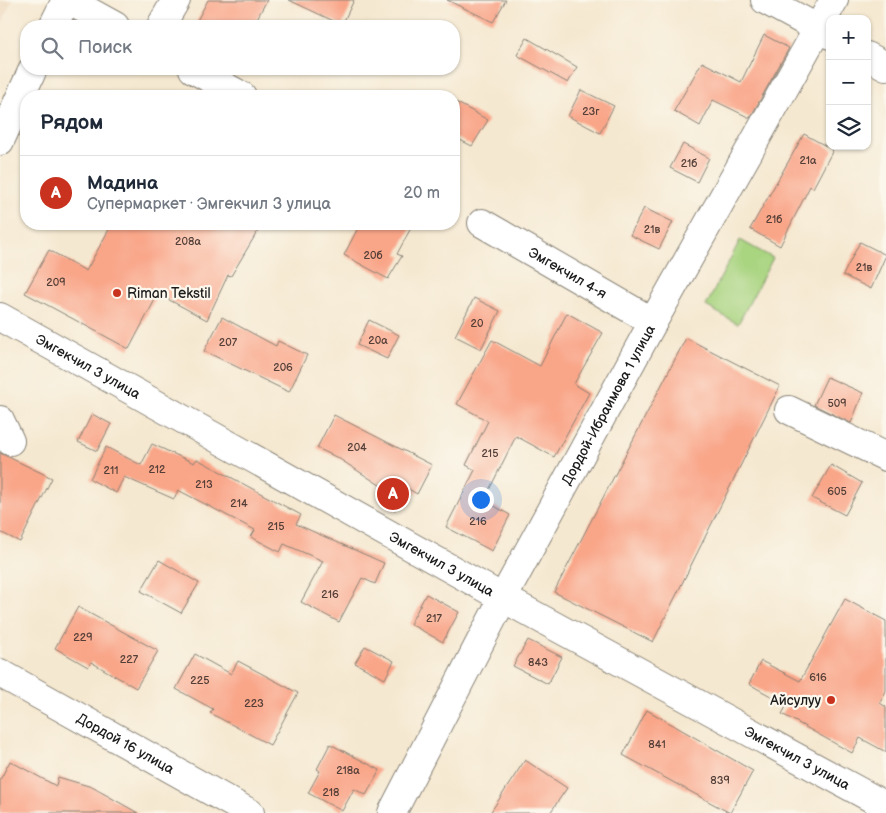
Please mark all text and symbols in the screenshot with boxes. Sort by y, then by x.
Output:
map controls [826,15,871,150]
button: + [826,15,871,60]
search box [20,20,460,75]
icon: search [38,34,66,62]
text: Поиск [78,36,132,59]
button: − [826,60,871,105]
house number: 23г [582,105,600,118]
button: layers [826,105,871,150]
text: Рядом [40,110,103,135]
house number: 21а [799,154,817,167]
house number: 21б [681,157,697,170]
text: Мадина [87,172,158,195]
text: A [51,184,61,203]
text: 20 m [404,184,440,203]
text: Супермаркет · Эмгекчил 3 улица [87,195,331,214]
house number: 21б [766,213,782,226]
house number: 21в [644,223,660,236]
house number: 208а [175,235,201,248]
street label: Эмгекчил 4-я [525,244,610,302]
house number: 20б [364,249,383,262]
house number: 21в [856,261,872,274]
house number: 209 [46,276,66,289]
place label: Riman Tekstil [127,285,211,302]
marker: Riman Tekstil [111,287,123,299]
house number: 20 [471,317,484,330]
street label: Дордой-Ибраимова 1 улица [558,321,659,488]
street label: Эмгекчил 3 улица [33,331,144,403]
house number: 20а [368,334,388,347]
house number: 207 [219,336,238,349]
house number: 206 [273,361,293,374]
house number: 509 [827,397,847,410]
house number: 204 [347,441,367,454]
house number: 215 [482,447,498,460]
house number: 212 [148,463,166,476]
house number: 211 [104,464,118,477]
pin: A [377,475,409,513]
house number: 213 [195,478,213,491]
house number: 605 [827,485,847,498]
your location [468,487,494,513]
house number: 214 [230,497,248,510]
house number: 216 [469,515,487,528]
house number: 215 [268,520,284,533]
street label: Эмгекчил 3 улица [386,528,498,601]
house number: 216 [321,588,339,601]
house number: 217 [426,612,443,625]
house number: 229 [73,631,93,644]
house number: 227 [120,653,139,666]
house number: 843 [528,656,548,669]
house number: 616 [809,671,827,684]
house number: 225 [190,674,210,687]
place label: Айсулуу [769,692,822,709]
marker: Айсулуу [825,694,837,706]
house number: 223 [244,697,264,710]
street label: Дордой 16 улица [74,710,178,778]
street label: Эмгекчил 3 улица [741,723,853,794]
house number: 841 [648,738,666,751]
house number: 218а [336,764,360,777]
house number: 839 [710,774,730,787]
house number: 218 [323,786,340,799]

